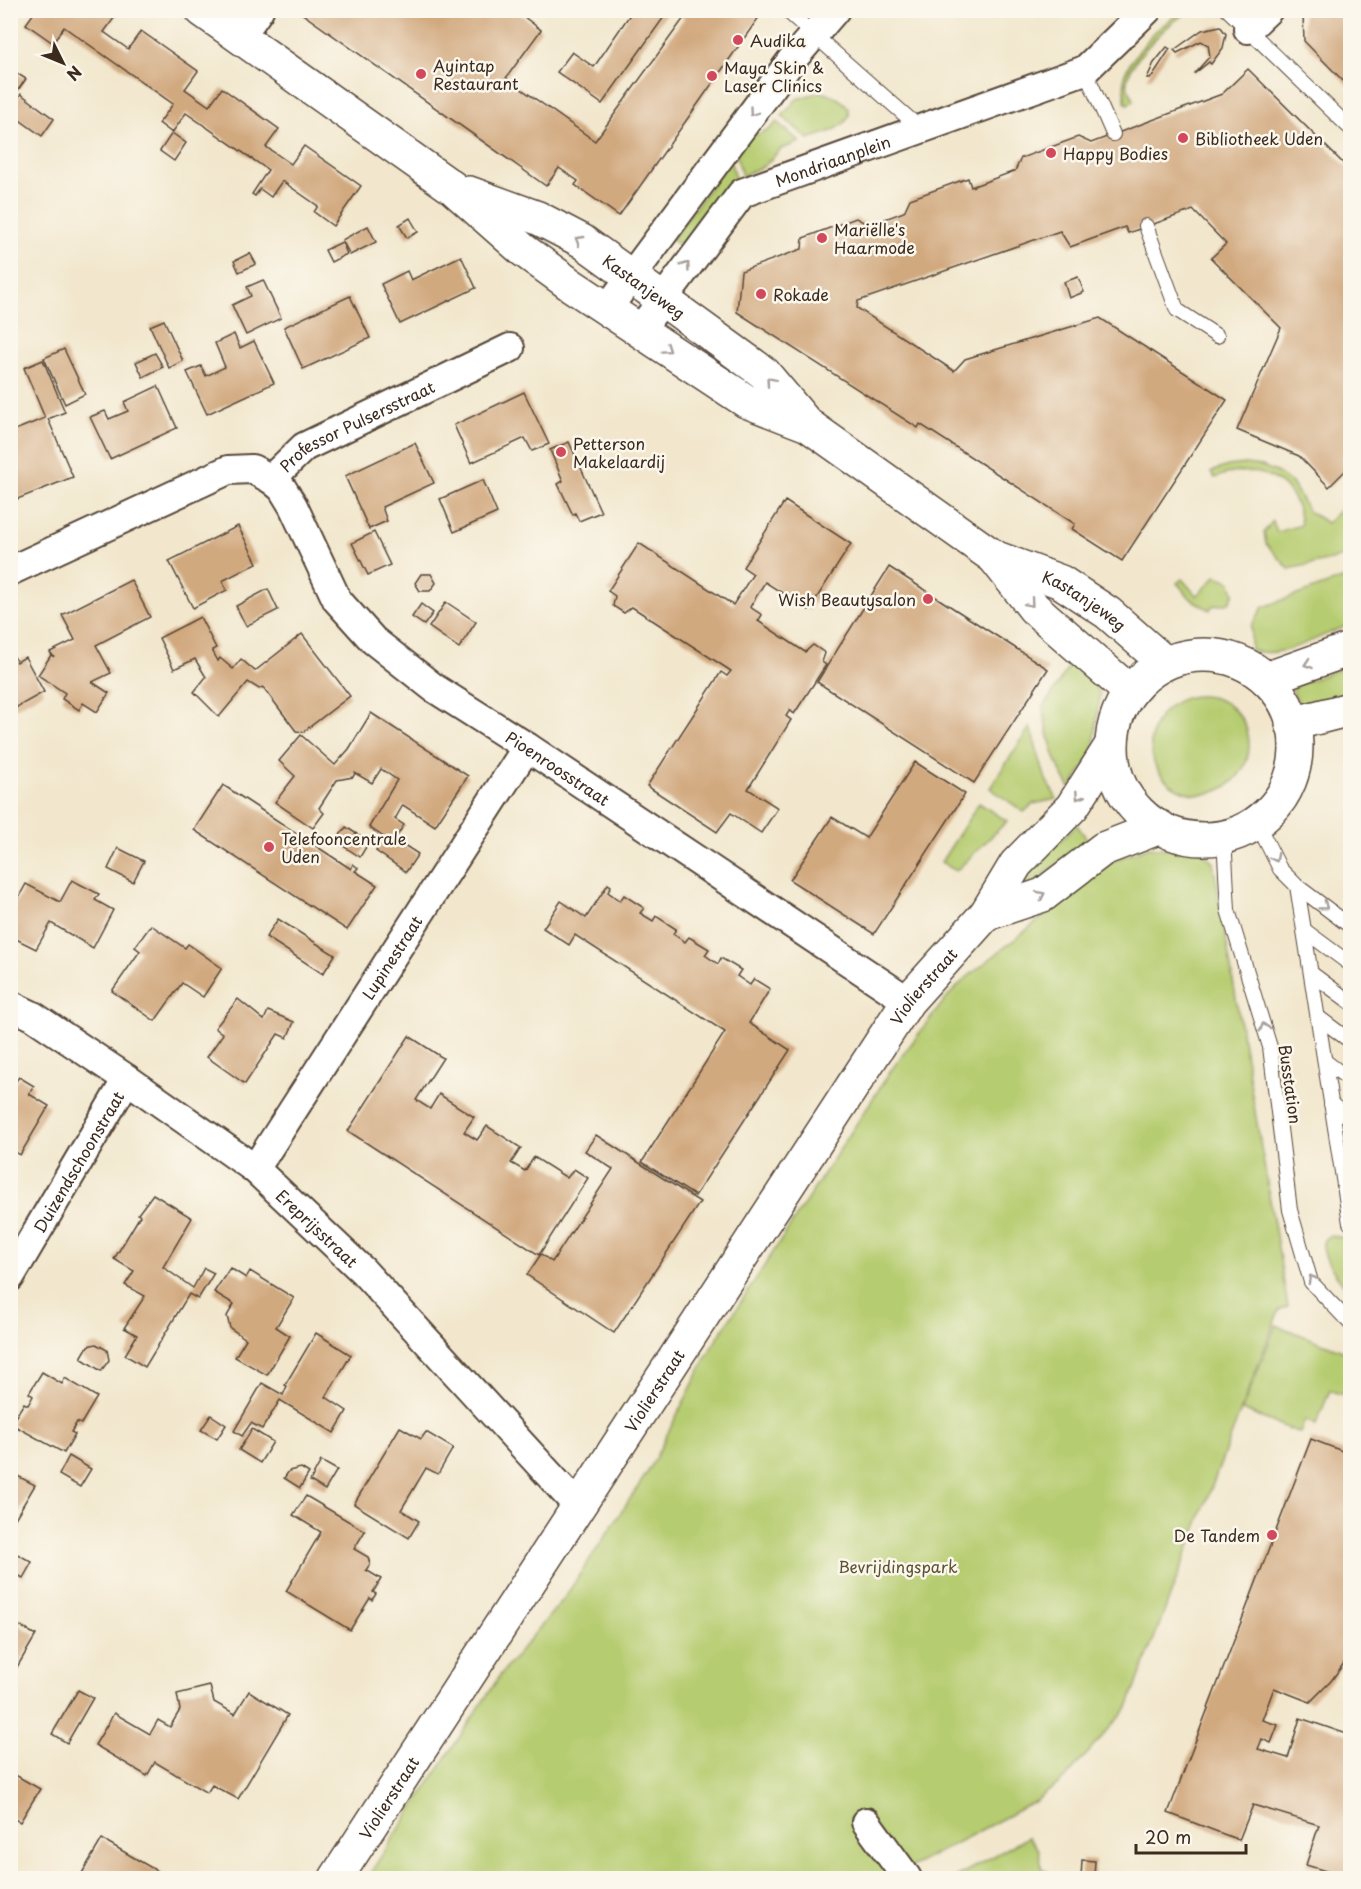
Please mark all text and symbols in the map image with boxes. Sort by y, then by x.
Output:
place label: Audika [750,28,806,52]
north arrow [33,33,93,93]
marker: Audika [731,33,745,47]
place label: Ayintap Restaurant [433,53,519,95]
place label: Maya Skin & Laser Clinics [724,55,824,97]
text: N [62,61,88,87]
marker: Ayintap Restaurant [414,67,428,81]
marker: Maya Skin & Laser Clinics [705,69,719,83]
one-way arrow [749,106,760,117]
place label: Bibliotheek Uden [1195,126,1323,150]
street label: Mondriaanplein [772,129,894,192]
marker: Bibliotheek Uden [1176,131,1190,145]
place label: Happy Bodies [1063,141,1168,165]
marker: Happy Bodies [1044,146,1058,160]
place label: Mariëlle's Haarmode [834,217,915,259]
marker: Mariëlle's Haarmode [815,231,829,245]
one-way arrow [575,236,586,247]
street label: Kastanjeweg [598,248,691,324]
one-way arrow [679,262,690,273]
place label: Rokade [773,282,829,306]
marker: Rokade [754,287,768,301]
one-way arrow [661,341,671,353]
street label: Professor Pulsersstraat [274,374,438,477]
one-way arrow [766,377,777,388]
place label: Petterson Makelaardij [573,431,665,473]
marker: Petterson Makelaardij [554,445,568,459]
street label: Kastanjeweg [1039,564,1132,636]
place label: Wish Beautysalon [778,587,916,611]
marker: Wish Beautysalon [921,592,935,606]
one-way arrow [1023,596,1034,607]
one-way arrow [1303,657,1314,670]
street label: Pioenroosstraat [501,725,615,811]
one-way arrow [1076,789,1087,800]
place label: Telefooncentrale Uden [281,826,407,868]
marker: Telefooncentrale Uden [262,840,276,854]
one-way arrow [1267,851,1279,862]
one-way arrow [1035,890,1046,902]
one-way arrow [1317,899,1328,910]
street label: Lupinestraat [355,910,428,1004]
street label: Violierstraat [884,942,963,1030]
one-way arrow [1259,1022,1272,1033]
street label: Busstation [1274,1043,1308,1125]
street label: Duizendschoonstraat [27,1086,130,1237]
street label: Ereprijsstraat [271,1183,364,1273]
one-way arrow [1308,1275,1319,1285]
street label: Violierstraat [618,1344,690,1437]
place label: De Tandem [1174,1523,1260,1547]
marker: De Tandem [1265,1528,1279,1542]
park label: Bevrijdingspark [838,1554,958,1578]
street label: Violierstraat [353,1751,425,1844]
scale bar [1136,1817,1246,1855]
text: 20 m [1145,1823,1191,1850]

